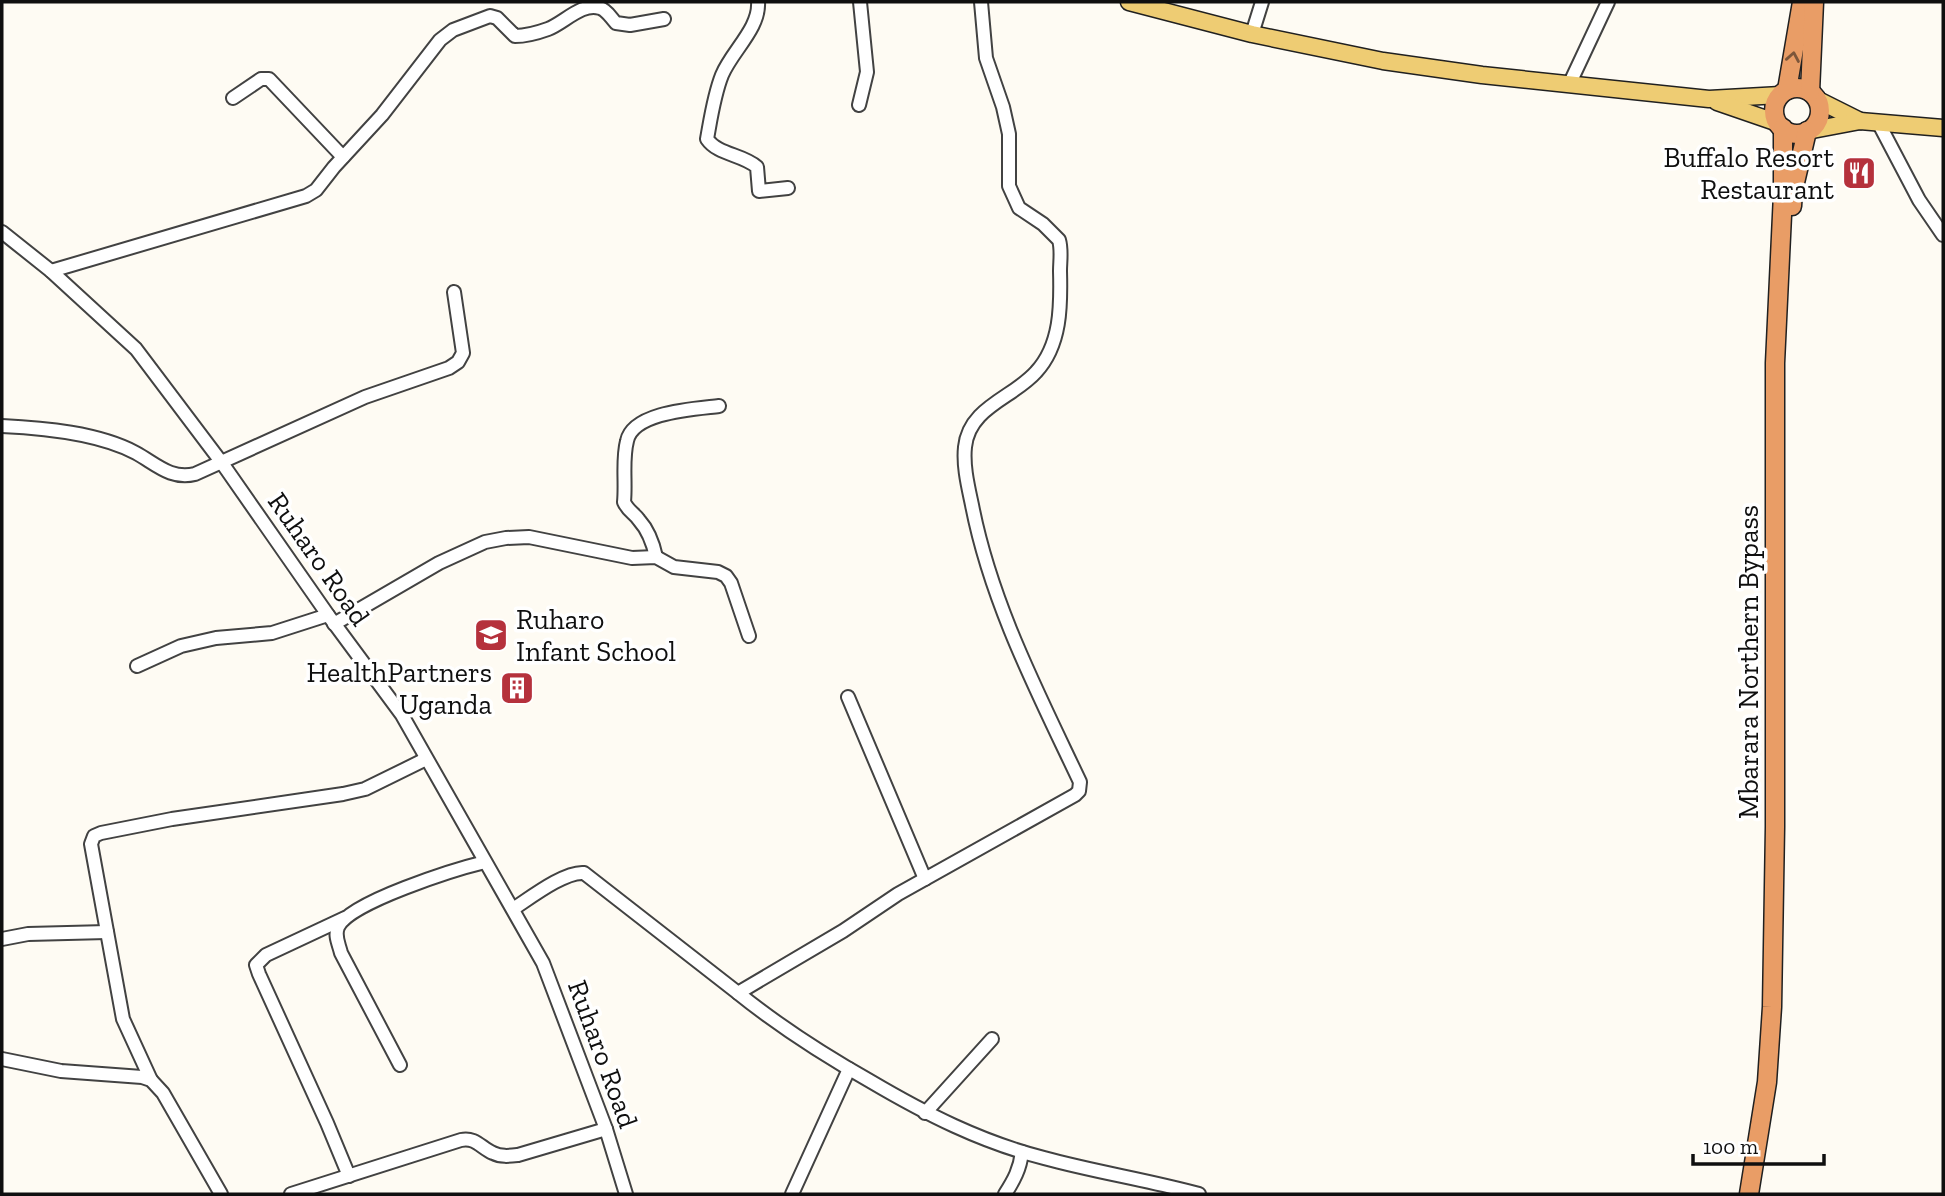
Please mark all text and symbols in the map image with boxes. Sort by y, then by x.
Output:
one-way arrow [1785,51,1800,63]
place label: Buffalo Resort Restaurant [1664,141,1835,206]
restaurant icon: Buffalo Resort Restaurant [1840,154,1878,192]
street label: Ruharo Road [261,486,377,632]
street label: Mbarara Northern Bypass [1732,505,1765,819]
place label: Ruharo Infant School [516,603,676,668]
school or university icon: Ruharo Infant School [472,616,510,654]
place label: HealthPartners Uganda [306,656,492,721]
building icon: HealthPartners Uganda [498,669,536,707]
street label: Ruharo Road [561,976,645,1132]
scale bar [1693,1122,1824,1166]
text: 100 m [1703,1134,1758,1159]

